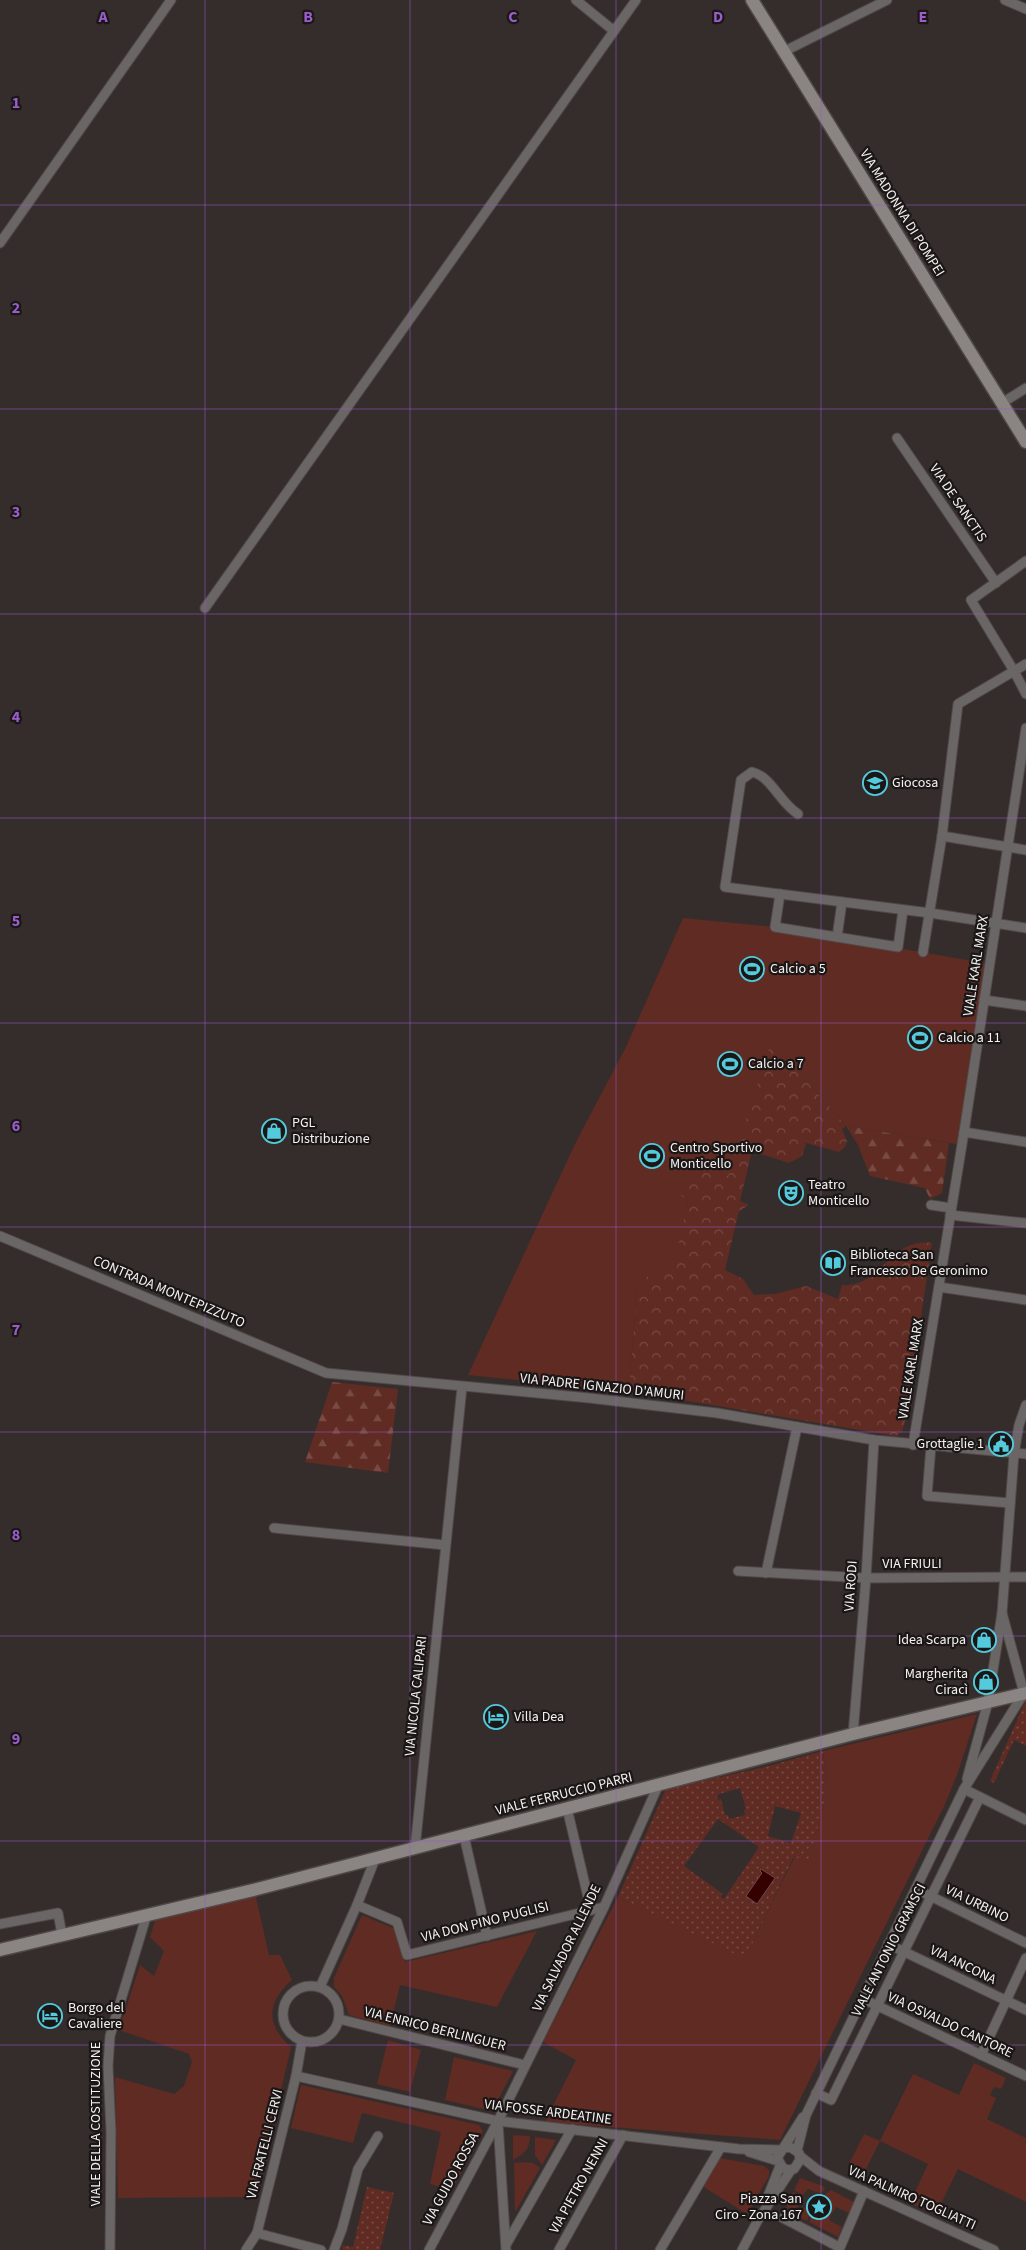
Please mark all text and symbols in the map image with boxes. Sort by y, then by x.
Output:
text: A [97,6,108,28]
text: B [303,6,313,28]
text: C [508,6,518,28]
text: D [713,6,723,28]
text: E [919,6,927,28]
text: 1 [12,92,20,114]
street label: VIA MADONNA DI POMPEI [855,145,949,281]
text: 2 [12,297,20,319]
street label: VIA DE SANCTIS [924,460,992,546]
text: 3 [12,501,20,523]
text: 4 [12,706,21,728]
school or university icon: Giocosa [862,770,888,796]
place label: Giocosa [892,773,938,793]
text: 5 [12,910,20,932]
street label: VIALE KARL MARX [958,914,994,1018]
sports icon: Calcio a 5 [739,956,765,982]
place label: Calcio a 5 [770,959,826,979]
sports icon: Calcio a 11 [907,1025,933,1051]
place label: Calcio a 11 [938,1028,1001,1048]
sports icon: Calcio a 7 [717,1051,743,1077]
place label: Calcio a 7 [748,1054,804,1074]
place label: PGL Distribuzione [292,1113,370,1149]
text: 6 [12,1115,20,1137]
shop icon: PGL Distribuzione [261,1118,287,1144]
place label: Centro Sportivo Monticello [670,1138,762,1174]
sports icon: Centro Sportivo Monticello [639,1143,665,1169]
place label: Teatro Monticello [808,1175,869,1211]
theatre icon: Teatro Monticello [778,1180,804,1206]
place label: Biblioteca San Francesco De Geronimo [850,1245,988,1281]
library icon: Biblioteca San Francesco De Geronimo [820,1250,846,1276]
street label: CONTRADA MONTEPIZZUTO [90,1251,248,1333]
street label: VIALE KARL MARX [893,1317,929,1421]
text: 7 [12,1319,20,1341]
street label: VIA PADRE IGNAZIO D'AMURI [519,1368,685,1406]
public building icon: Grottaglie 1 [988,1431,1014,1457]
place label: Grottaglie 1 [917,1434,984,1454]
text: 8 [12,1524,20,1546]
street label: VIA FRIULI [882,1554,942,1574]
street label: VIA RODI [839,1560,863,1612]
shop icon: Idea Scarpa [971,1627,997,1653]
place label: Idea Scarpa [898,1630,966,1650]
street label: VIA NICOLA CALIPARI [400,1635,432,1757]
place label: Margherita Ciracì [905,1664,968,1700]
shop icon: Margherita Ciracì [973,1669,999,1695]
hotel icon: Villa Dea [483,1704,509,1730]
place label: Villa Dea [514,1707,564,1727]
text: 9 [12,1728,20,1750]
street label: VIALE FERRUCCIO PARRI [493,1767,635,1821]
street label: VIALE ANTONIO GRAMSCI [847,1880,931,2020]
street label: VIA URBINO [942,1880,1012,1928]
street label: VIA SALVADOR ALLENDE [528,1881,606,2015]
street label: VIA DON PINO PUGLISI [419,1896,551,1948]
street label: VIA ANCONA [926,1940,1000,1990]
street label: VIA OSVALDO CANTORE [884,1987,1016,2063]
place label: Borgo del Cavaliere [68,1998,125,2034]
street label: VIA ENRICO BERLINGUER [362,2002,508,2056]
hotel icon: Borgo del Cavaliere [37,2003,63,2029]
street label: VIALE DELLA COSTITUZIONE [86,2042,106,2206]
street label: VIA FRATELLI CERVI [242,2087,288,2201]
street label: VIA FOSSE ARDEATINE [483,2094,613,2130]
street label: VIA GUIDO ROSSA [418,2128,484,2229]
street label: VIA PIETRO NENNI [545,2135,613,2237]
street label: VIA PALMIRO TOGLIATTI [845,2161,979,2235]
place label: Piazza San Ciro - Zona 167 [715,2189,802,2225]
place icon: Piazza San Ciro - Zona 167 [806,2194,832,2220]

